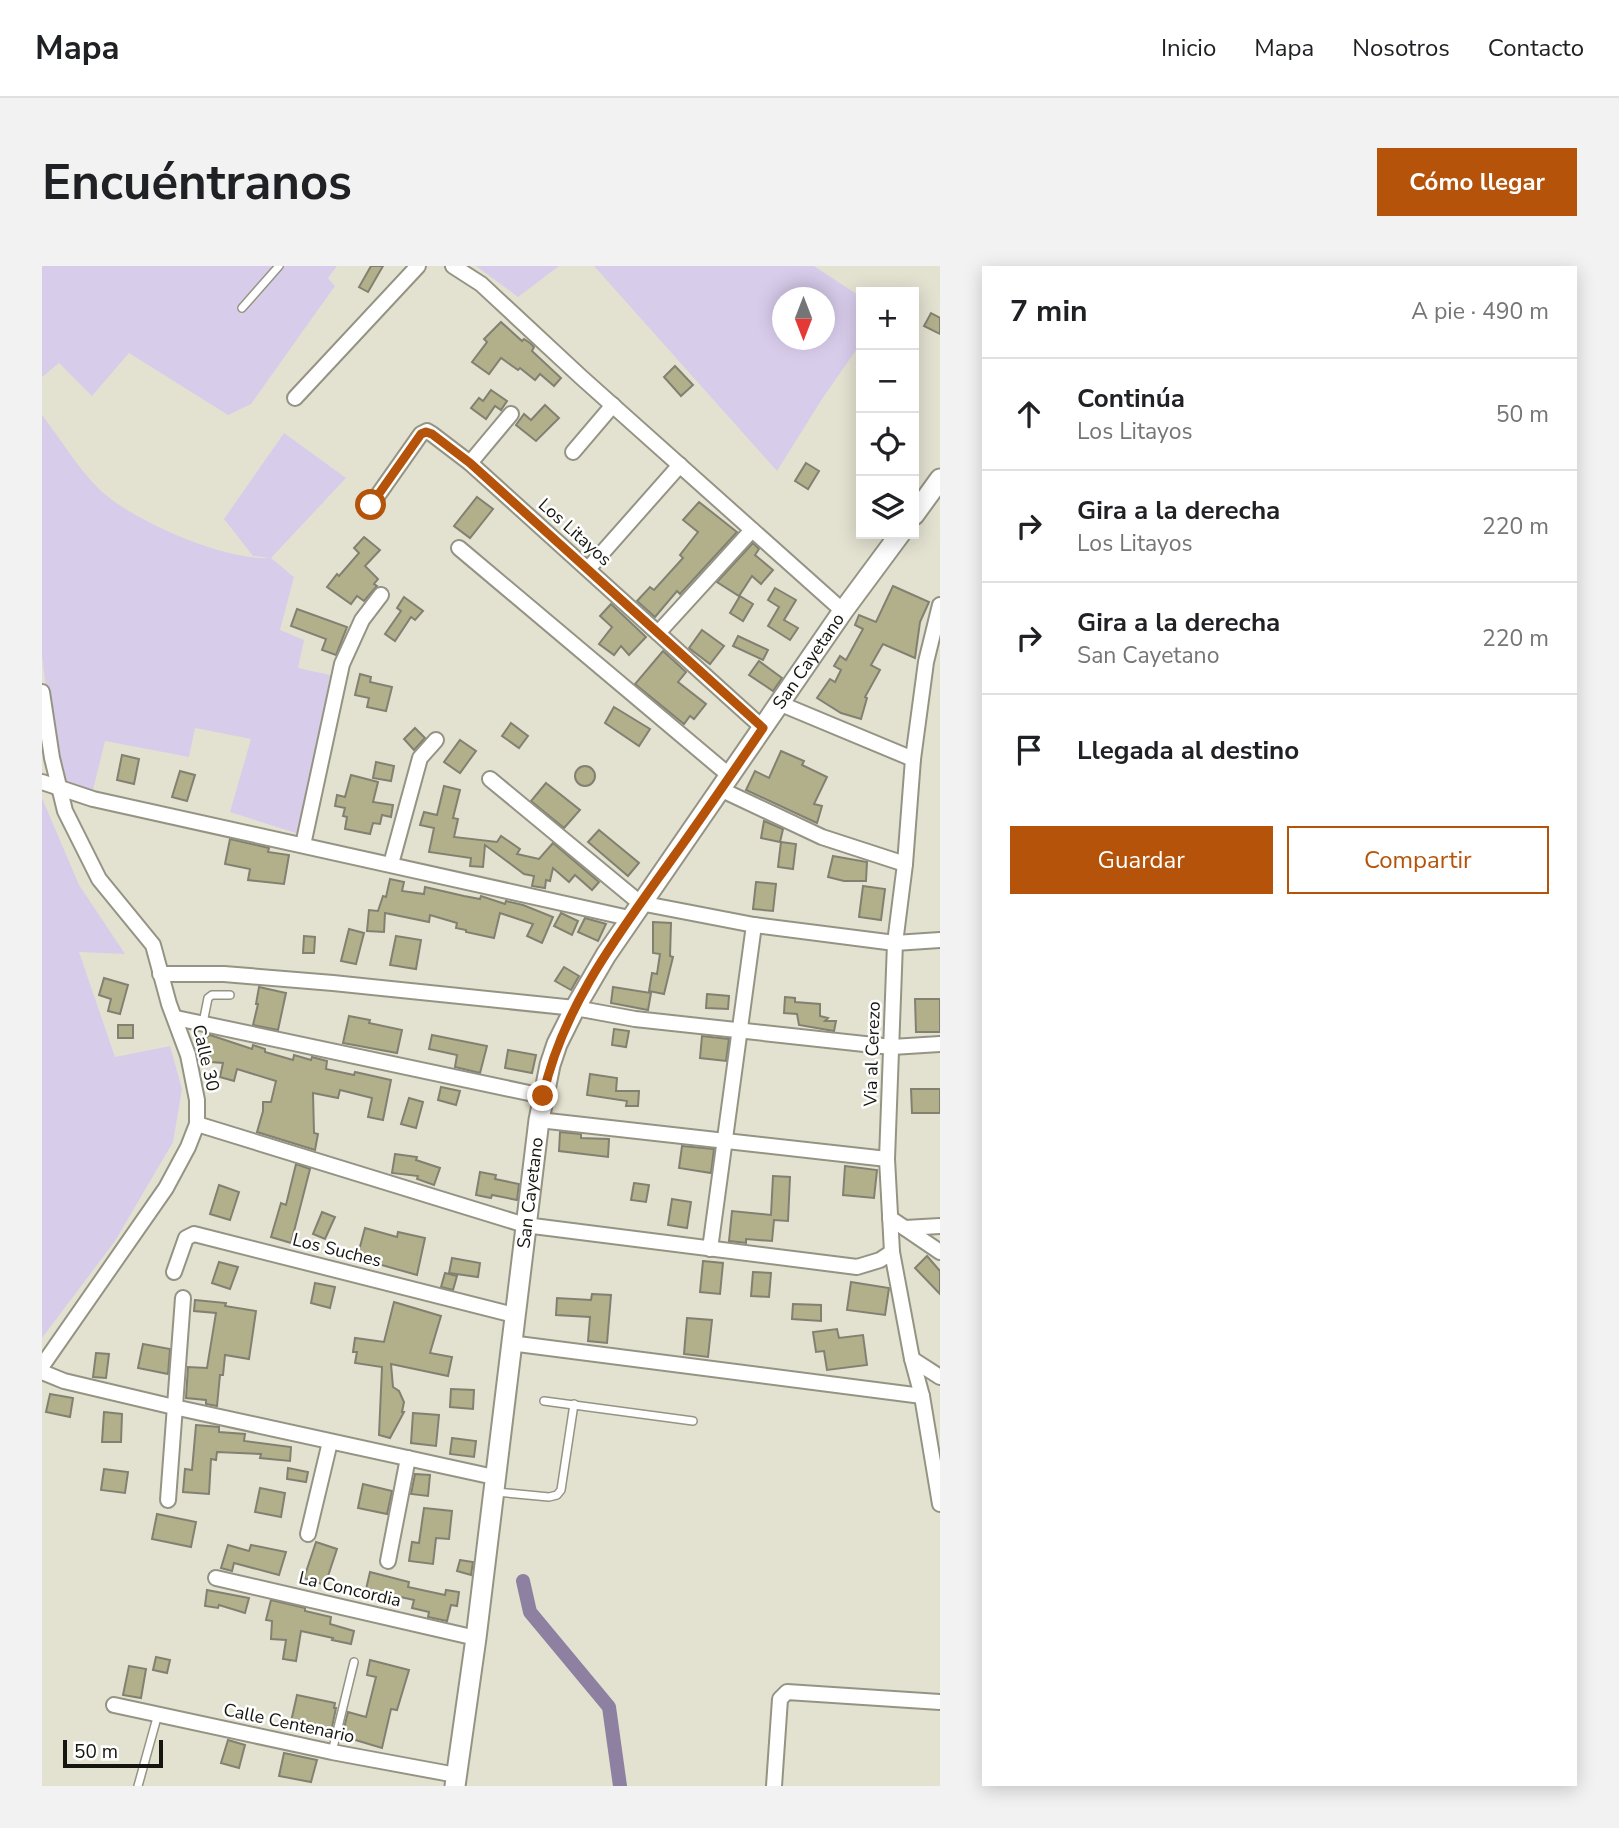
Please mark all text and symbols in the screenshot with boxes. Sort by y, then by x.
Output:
text: Mapa [35,26,120,71]
text: Inicio [1161,32,1216,64]
text: Mapa [1254,32,1314,64]
text: Nosotros [1352,32,1450,64]
text: Contacto [1488,32,1584,64]
button: Cómo llegar [1377,148,1577,216]
text: Encuéntranos [42,149,352,216]
north arrow [772,287,835,350]
map controls [856,287,919,539]
button: + [856,287,919,350]
text: 7 min [1010,291,1088,332]
text: A pie · 490 m [1411,296,1549,327]
button: − [856,350,919,413]
text: Continúa [1077,381,1185,416]
icon: ahead [1010,395,1048,433]
text: 50 m [1496,399,1549,430]
button: locate [856,413,919,476]
text: Los Litayos [1077,416,1193,447]
button: layers [856,476,919,539]
route start [355,489,386,520]
street label: Los Litayos [533,493,617,571]
text: Gira a la derecha [1077,493,1280,528]
icon: right [1010,507,1048,545]
text: 220 m [1482,511,1549,542]
text: Los Litayos [1077,528,1193,559]
text: Gira a la derecha [1077,605,1280,640]
street label: San Cayetano [767,608,850,714]
icon: right [1010,619,1048,657]
text: 220 m [1482,623,1549,654]
text: San Cayetano [1077,640,1219,671]
icon: arrive [1010,731,1048,769]
text: Llegada al destino [1077,733,1299,768]
button: Guardar [1010,826,1273,894]
button: Compartir [1287,826,1549,894]
street label: Via al Cerezo [858,1001,886,1108]
street label: Calle 30 [187,1022,225,1094]
route end [527,1080,558,1111]
street label: San Cayetano [512,1136,549,1250]
street label: Los Suches [290,1227,384,1273]
street label: La Concordia [296,1566,404,1612]
street label: Calle Centenario [221,1697,357,1749]
scale bar [63,1737,163,1769]
text: 50 m [74,1739,118,1765]

